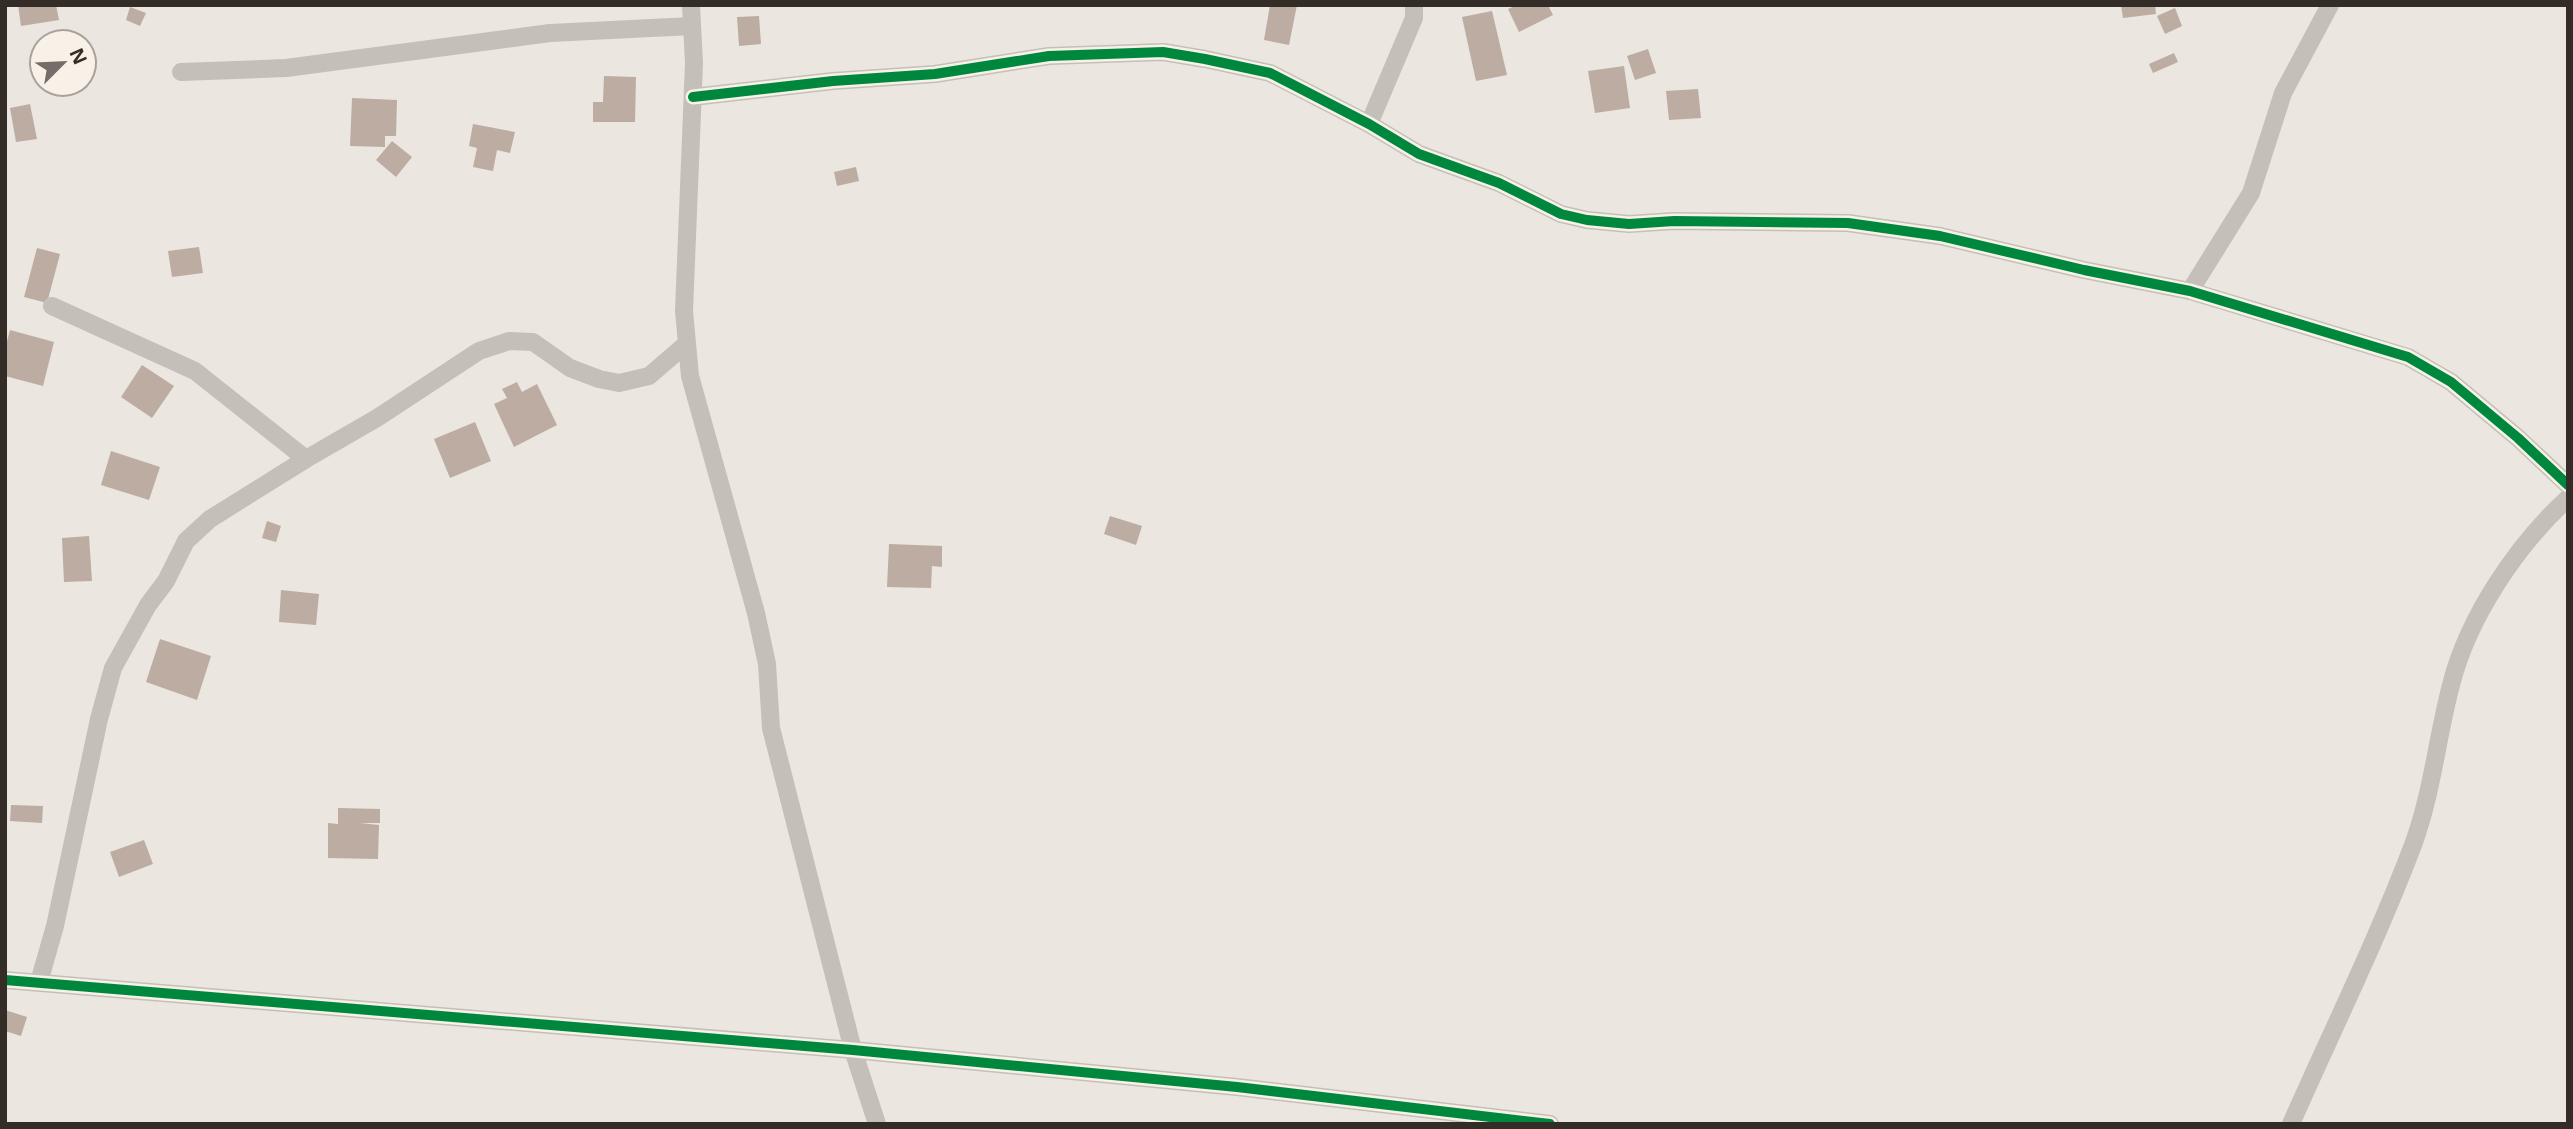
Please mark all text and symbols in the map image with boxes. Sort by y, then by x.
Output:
north arrow [28,28,98,98]
text: N [64,44,94,68]

